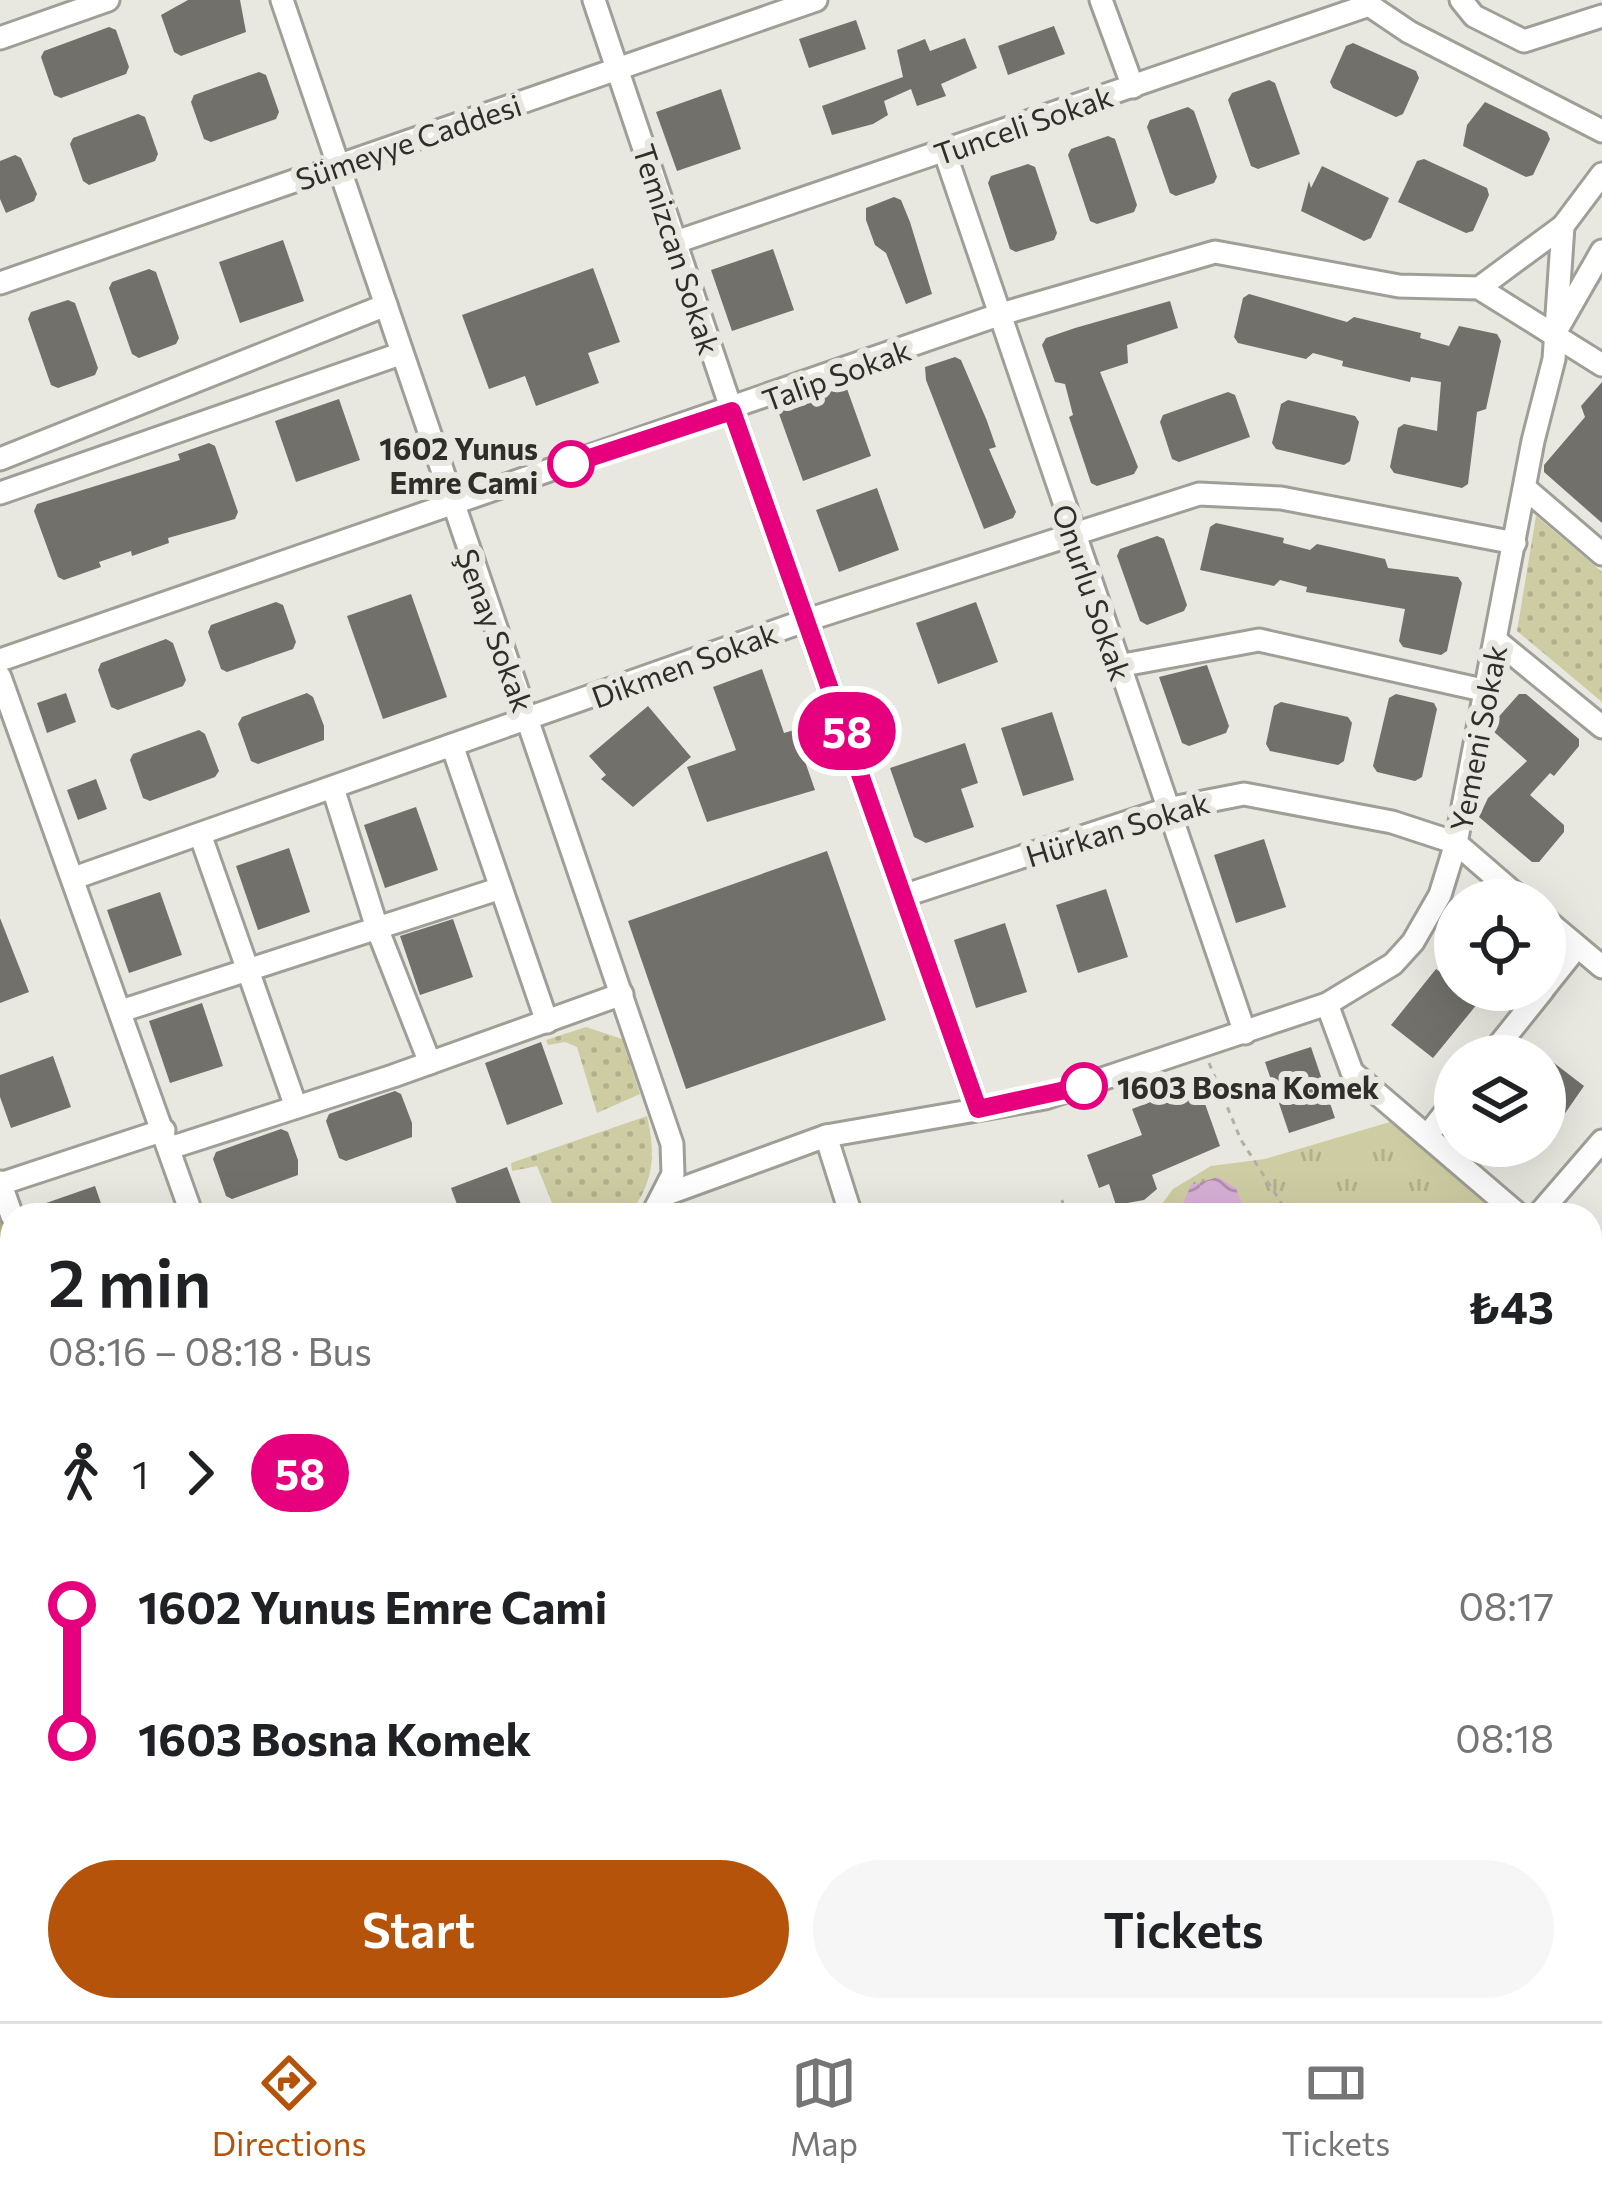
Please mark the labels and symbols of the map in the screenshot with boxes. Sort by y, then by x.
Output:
street label: Tunceli Sokak [929,76,1117,172]
street label: Sümeyye Caddesi [290,85,526,197]
street label: Temizcan Sokak [627,139,729,359]
street label: Talip Sokak [757,330,915,418]
place label: 1602 Yunus Emre Cami [379,429,538,500]
marker: 1602 Yunus Emre Cami [549,442,593,486]
street label: Onurlu Sokak [1046,499,1140,685]
street label: Şenay Sokak [449,543,543,717]
street label: Dikmen Sokak [586,613,782,715]
street label: Yemeni Sokak [1441,642,1513,834]
line badge: 58 [793,692,901,770]
street label: Hürkan Sokak [1021,783,1213,873]
marker: 1603 Bosna Komek [1062,1064,1106,1108]
place label: 1603 Bosna Komek [1117,1068,1379,1105]

